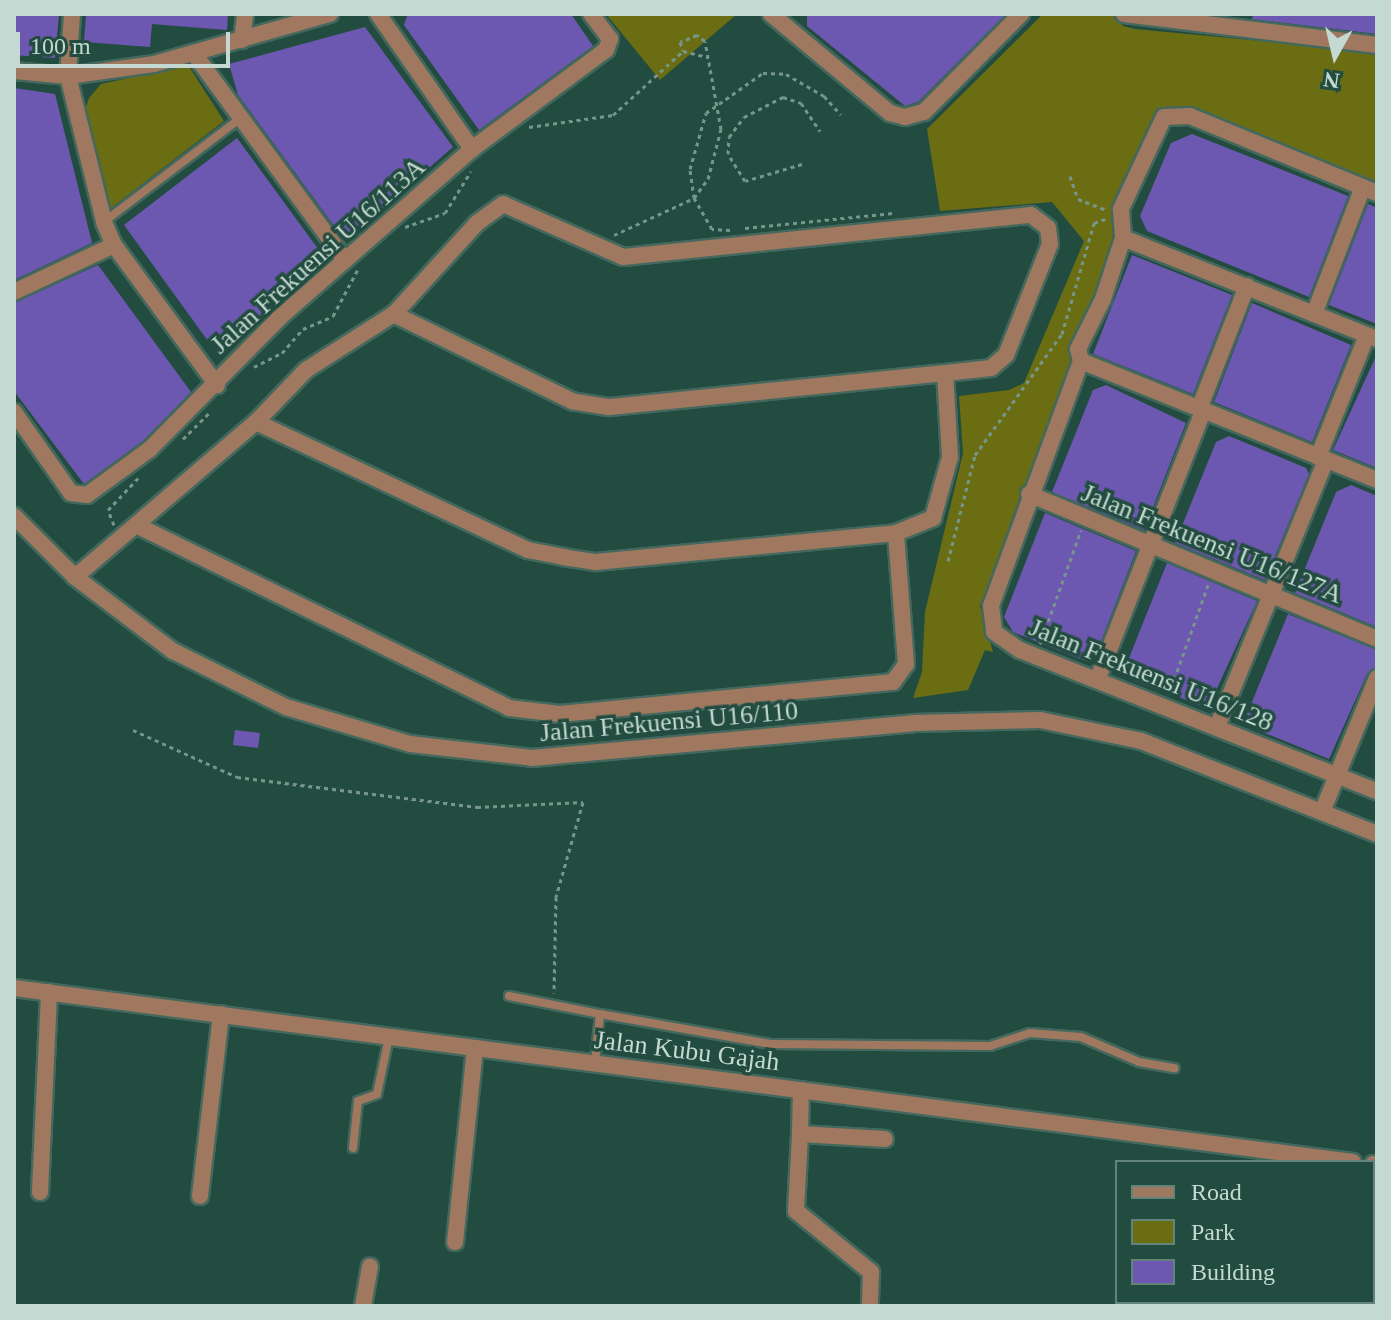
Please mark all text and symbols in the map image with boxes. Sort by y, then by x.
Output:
scale bar [20,16,234,66]
north arrow [1295,16,1375,96]
text: 100 m [30,33,91,59]
text: N [1322,67,1341,94]
street label: Jalan Frekuensi U16/113A [204,151,432,361]
street label: Jalan Frekuensi U16/127A [1077,477,1347,611]
street label: Jalan Frekuensi U16/128 [1025,612,1277,738]
street label: Jalan Frekuensi U16/110 [539,695,799,749]
street label: Jalan Kubu Gajah [593,1024,781,1078]
legend [1115,1160,1375,1304]
text: Road [1191,1179,1242,1205]
text: Park [1191,1219,1235,1245]
text: Building [1191,1259,1275,1285]

